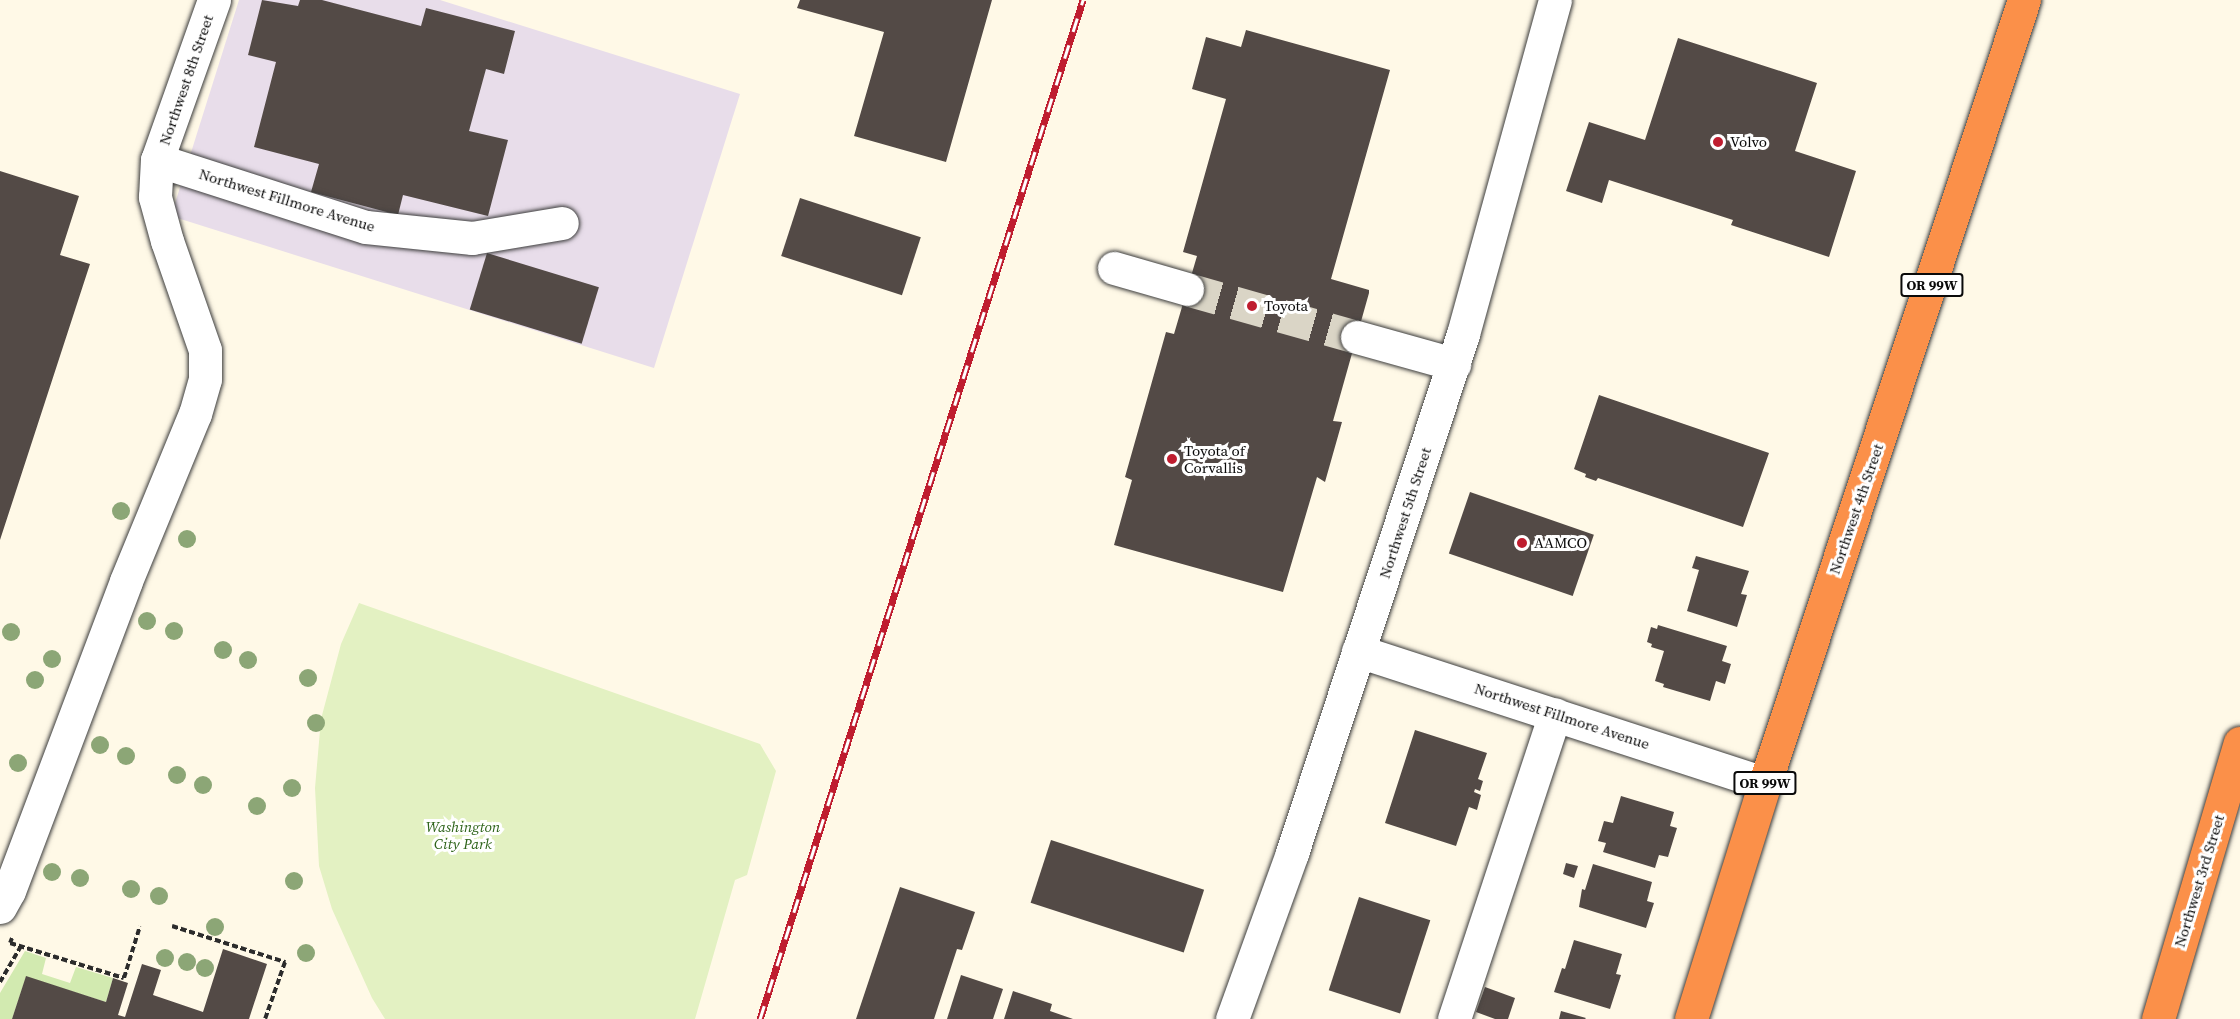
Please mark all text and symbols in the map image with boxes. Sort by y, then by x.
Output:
street label: Northwest 8th Street [155,13,217,147]
place label: Volvo [1730,133,1767,151]
marker: Volvo [1711,135,1725,149]
street label: Northwest Fillmore Avenue [197,165,377,235]
road number: OR 99W [1899,274,1965,296]
place label: Toyota [1264,297,1308,315]
marker: Toyota [1245,299,1259,313]
place label: Toyota of Corvallis [1184,441,1245,476]
street label: Northwest 4th Street [1825,442,1887,576]
street label: Northwest 5th Street [1375,445,1435,581]
marker: Toyota of Corvallis [1165,452,1179,466]
place label: AAMCO [1534,534,1587,552]
marker: AAMCO [1515,536,1529,550]
street label: Northwest Fillmore Avenue [1472,679,1652,753]
road number: OR 99W [1732,772,1798,794]
street label: Northwest 3rd Street [2170,813,2228,949]
park label: Washington City Park [426,817,500,852]

